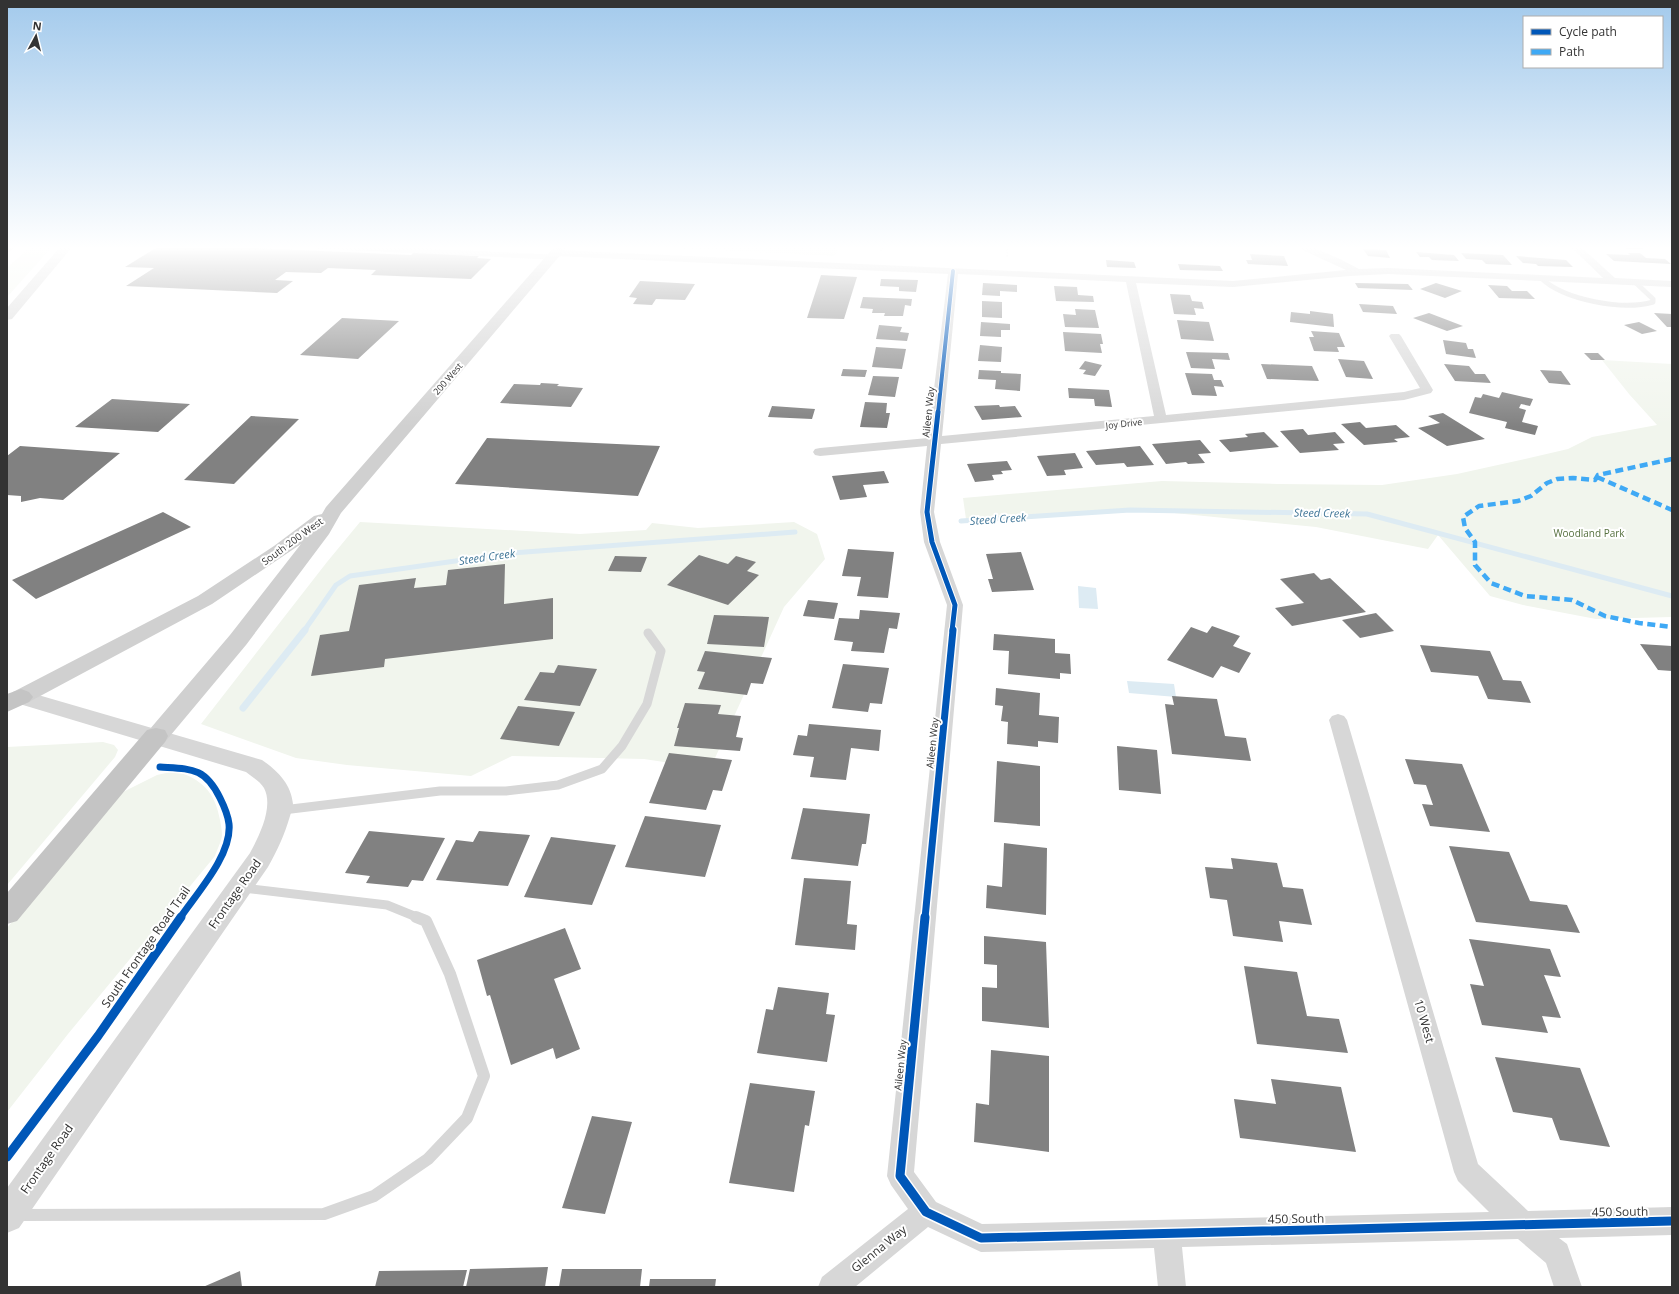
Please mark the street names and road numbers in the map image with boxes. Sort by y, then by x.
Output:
street label: 200 West [430,360,465,398]
street label: Aileen Way [918,385,938,438]
street label: Joy Drive [1104,415,1143,432]
street label: South 200 West [258,514,326,568]
street label: Aileen Way [922,716,942,769]
street label: Frontage Road [204,855,265,932]
street label: South Frontage Road Trail [97,882,194,1011]
street label: 10 West [1410,997,1439,1045]
street label: Aileen Way [890,1038,910,1091]
street label: Frontage Road [16,1120,77,1197]
street label: 450 South [1592,1203,1648,1220]
street label: 450 South [1268,1210,1324,1227]
street label: Glenna Way [847,1220,911,1276]

